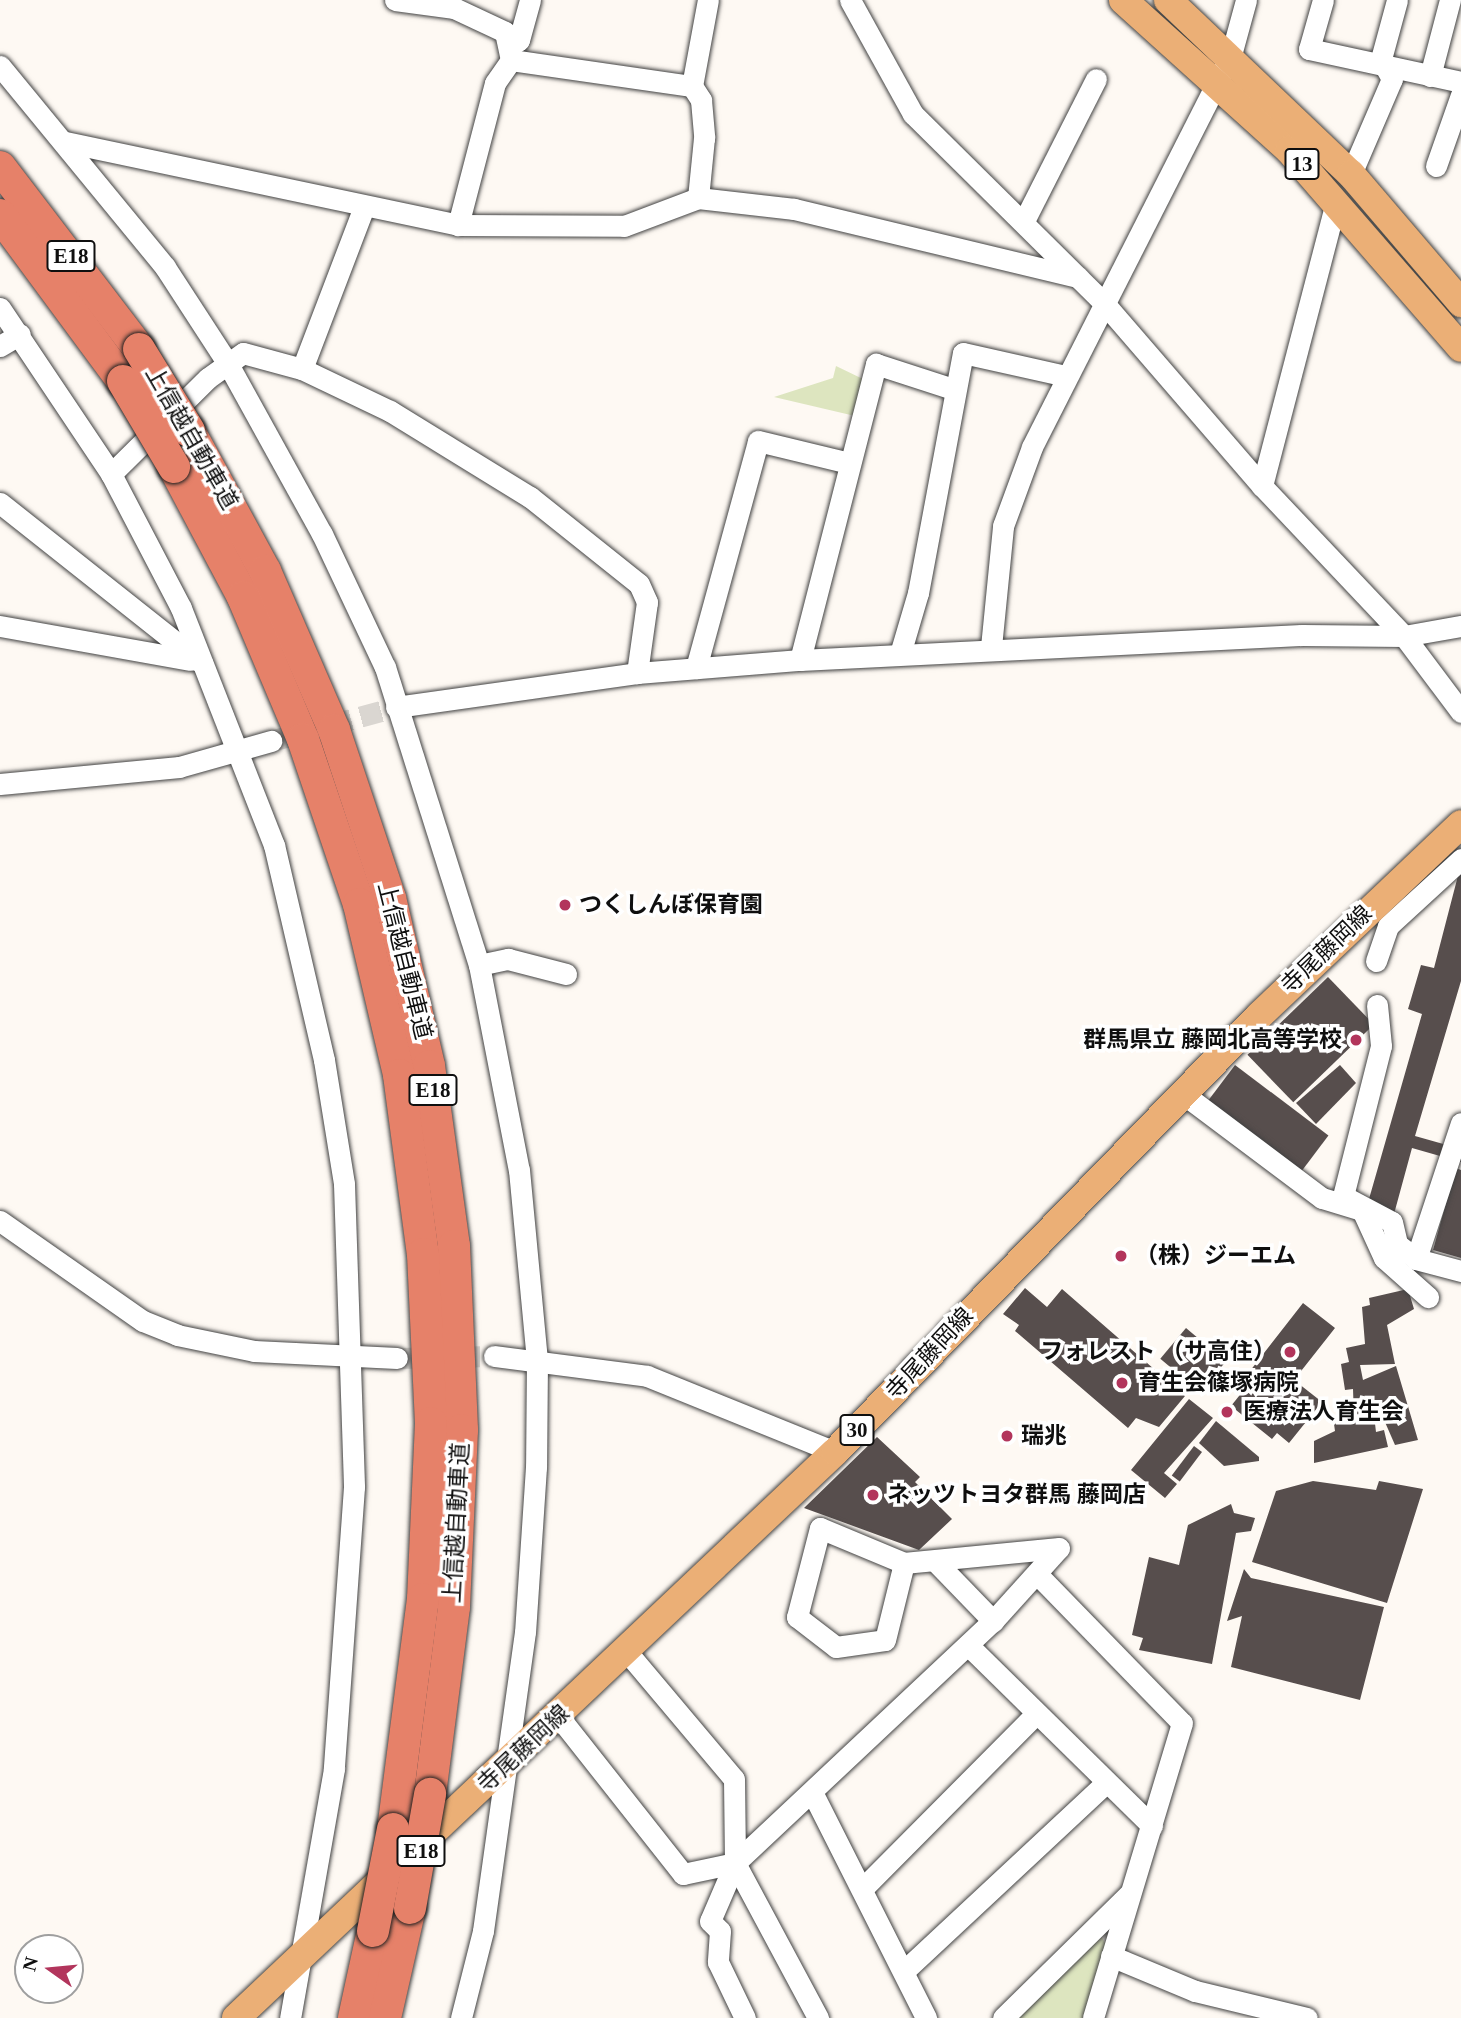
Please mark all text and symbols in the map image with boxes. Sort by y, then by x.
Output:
road number: 13 [1284,146,1320,182]
road number: E18 [45,238,97,274]
street label: 上信越自動車道 [139,361,243,515]
street label: 上信越自動車道 [371,880,437,1042]
place label: つくしんぼ保育園 [579,891,763,919]
marker: つくしんぼ保育園 [557,897,573,913]
street label: 寺尾藤岡線 [1276,900,1378,1000]
place label: 群馬県立 藤岡北高等学校 [1083,1026,1342,1054]
marker: 群馬県立 藤岡北高等学校 [1348,1032,1364,1048]
road number: E18 [407,1072,459,1108]
place label: （株）ジーエム [1135,1242,1296,1270]
marker: （株）ジーエム [1113,1248,1129,1264]
street label: 寺尾藤岡線 [881,1303,979,1405]
place label: フォレスト （サ高住） [1040,1338,1276,1366]
marker: フォレスト （サ高住） [1282,1344,1298,1360]
place label: 育生会篠塚病院 [1138,1369,1299,1397]
marker: 育生会篠塚病院 [1112,1373,1132,1393]
place label: 医療法人育生会 [1243,1398,1404,1426]
marker: 医療法人育生会 [1217,1402,1237,1422]
road number: 30 [840,1412,874,1448]
place label: 瑞兆 [1021,1422,1067,1450]
marker: 瑞兆 [999,1428,1015,1444]
street label: 上信越自動車道 [439,1442,475,1604]
place label: ネッツトヨタ群馬 藤岡店 [887,1481,1146,1509]
marker: ネッツトヨタ群馬 藤岡店 [865,1487,881,1503]
street label: 寺尾藤岡線 [473,1700,575,1798]
road number: E18 [395,1834,447,1868]
north arrow [14,1934,84,2004]
text: N [18,1955,42,1973]

